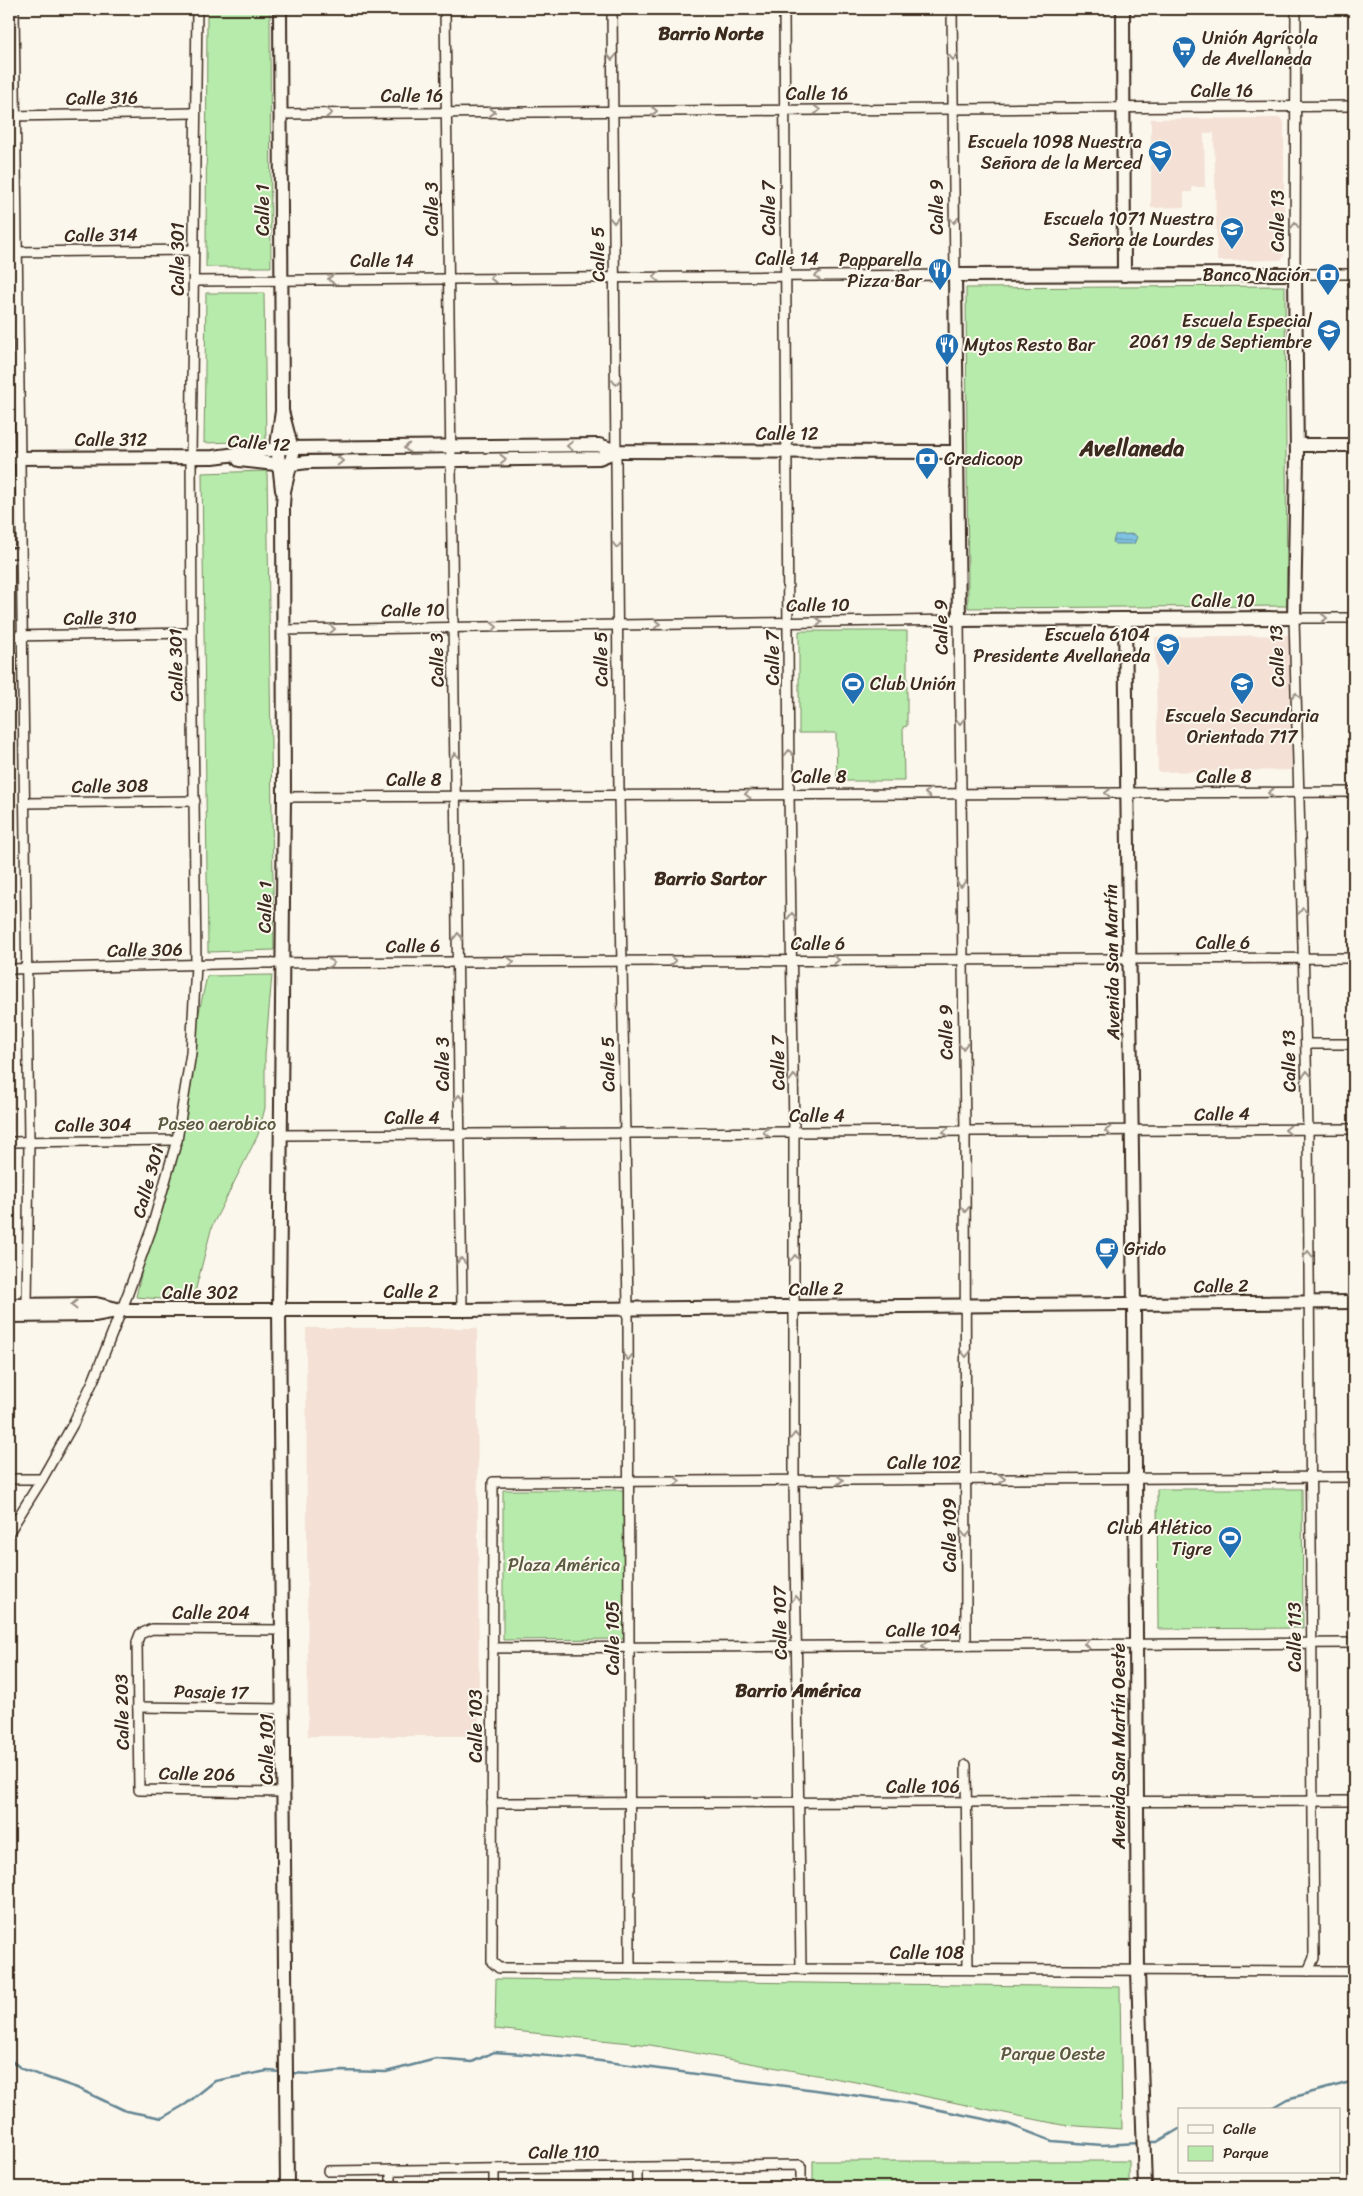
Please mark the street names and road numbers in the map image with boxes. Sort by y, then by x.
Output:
street label: Calle 16 [1191,75,1253,107]
street label: Calle 16 [786,78,848,110]
street label: Calle 16 [381,80,443,112]
street label: Calle 316 [66,81,138,115]
street label: Calle 7 [753,179,785,235]
street label: Calle 9 [921,179,953,235]
street label: Calle 3 [416,182,448,236]
street label: Calle 1 [247,184,279,236]
street label: Calle 13 [1262,190,1294,252]
street label: Calle 314 [64,218,138,252]
street label: Calle 301 [162,222,194,296]
street label: Calle 5 [582,226,614,282]
street label: Calle 14 [755,243,819,275]
street label: Calle 14 [350,245,414,277]
street label: Calle 12 [756,418,818,450]
street label: Calle 312 [75,424,147,456]
street label: Calle 12 [227,425,291,461]
street label: Calle 10 [1191,585,1255,617]
street label: Calle 10 [786,588,850,622]
street label: Calle 10 [381,593,445,627]
street label: Calle 9 [925,599,957,655]
street label: Calle 310 [63,601,137,635]
street label: Calle 13 [1260,624,1294,688]
street label: Calle 301 [159,628,193,702]
street label: Calle 7 [757,629,789,685]
street label: Calle 5 [585,631,617,687]
street label: Calle 3 [421,632,453,687]
street label: Calle 8 [791,761,847,793]
street label: Calle 8 [1196,761,1252,793]
street label: Calle 8 [386,764,442,796]
street label: Calle 308 [71,769,149,803]
street label: Calle 1 [249,880,281,933]
street label: Avenida San Martín [1095,884,1129,1041]
street label: Calle 6 [1196,927,1250,959]
street label: Calle 6 [791,928,845,960]
street label: Calle 6 [385,930,441,962]
street label: Calle 306 [107,933,183,967]
street label: Calle 9 [930,1004,962,1060]
street label: Calle 13 [1272,1030,1306,1092]
street label: Calle 7 [761,1034,794,1091]
street label: Calle 5 [592,1036,624,1092]
street label: Calle 3 [427,1037,459,1091]
street label: Calle 4 [1194,1098,1250,1130]
street label: Calle 4 [789,1100,845,1132]
street label: Calle 4 [384,1102,440,1134]
street label: Calle 304 [54,1108,132,1142]
street label: Calle 301 [122,1142,174,1222]
street label: Calle 2 [1193,1270,1249,1302]
street label: Calle 2 [788,1273,844,1305]
street label: Calle 2 [384,1276,438,1308]
street label: Calle 302 [162,1277,238,1309]
street label: Calle 102 [887,1447,961,1479]
street label: Calle 109 [934,1498,966,1572]
street label: Calle 107 [763,1584,797,1660]
street label: Calle 204 [172,1597,250,1629]
street label: Calle 105 [597,1601,629,1675]
street label: Calle 113 [1279,1602,1311,1672]
street label: Calle 104 [885,1613,961,1647]
street label: Avenida San Martín Oeste [1103,1643,1135,1850]
street label: Calle 203 [105,1674,139,1750]
street label: Pasaje 17 [173,1675,250,1709]
street label: Calle 103 [460,1689,492,1763]
street label: Calle 101 [251,1713,283,1785]
street label: Calle 206 [159,1757,235,1791]
street label: Calle 106 [886,1771,960,1803]
street label: Calle 108 [890,1937,964,1969]
street label: Calle 110 [528,2135,600,2169]

